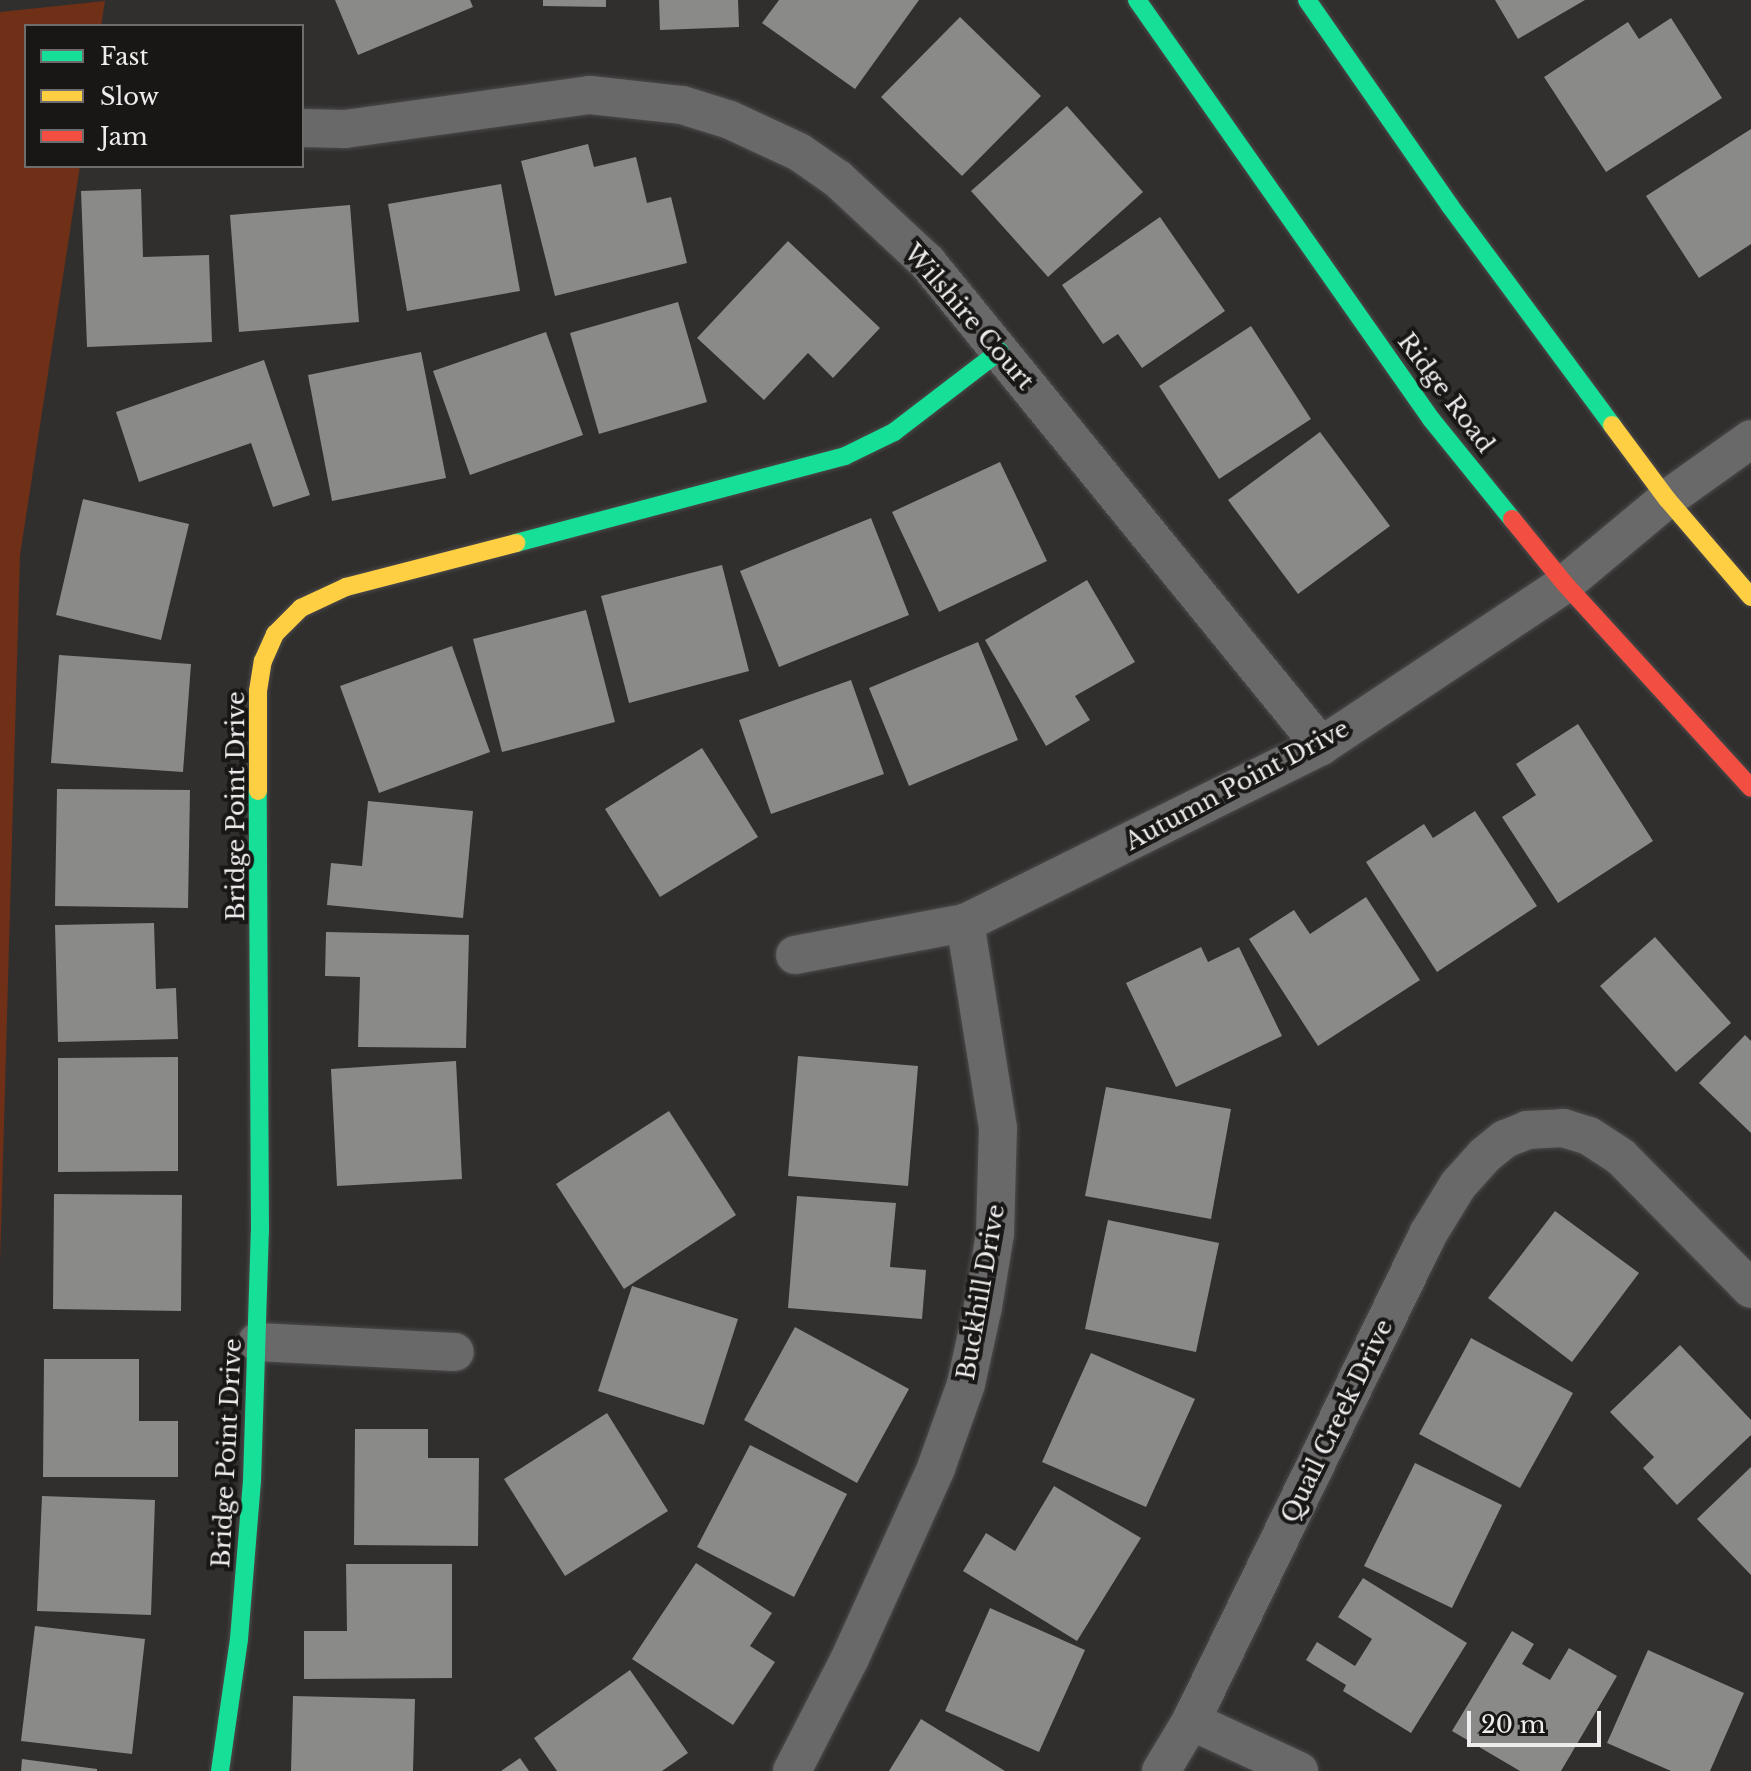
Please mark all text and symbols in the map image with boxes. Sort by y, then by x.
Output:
legend [24,24,304,168]
text: Fast [100,42,148,71]
text: Slow [100,82,159,111]
text: Jam [100,122,148,151]
street label: Wilshire Court [898,239,1040,395]
street label: Ridge Road [1392,328,1500,458]
street label: Bridge Point Drive [222,691,250,921]
street label: Autumn Point Drive [1120,714,1354,856]
street label: Buckhill Drive [951,1202,1011,1382]
street label: Quail Creek Drive [1275,1314,1399,1528]
street label: Bridge Point Drive [207,1337,247,1569]
scale bar [1471,1695,1605,1745]
text: 20 m [1481,1710,1546,1739]

